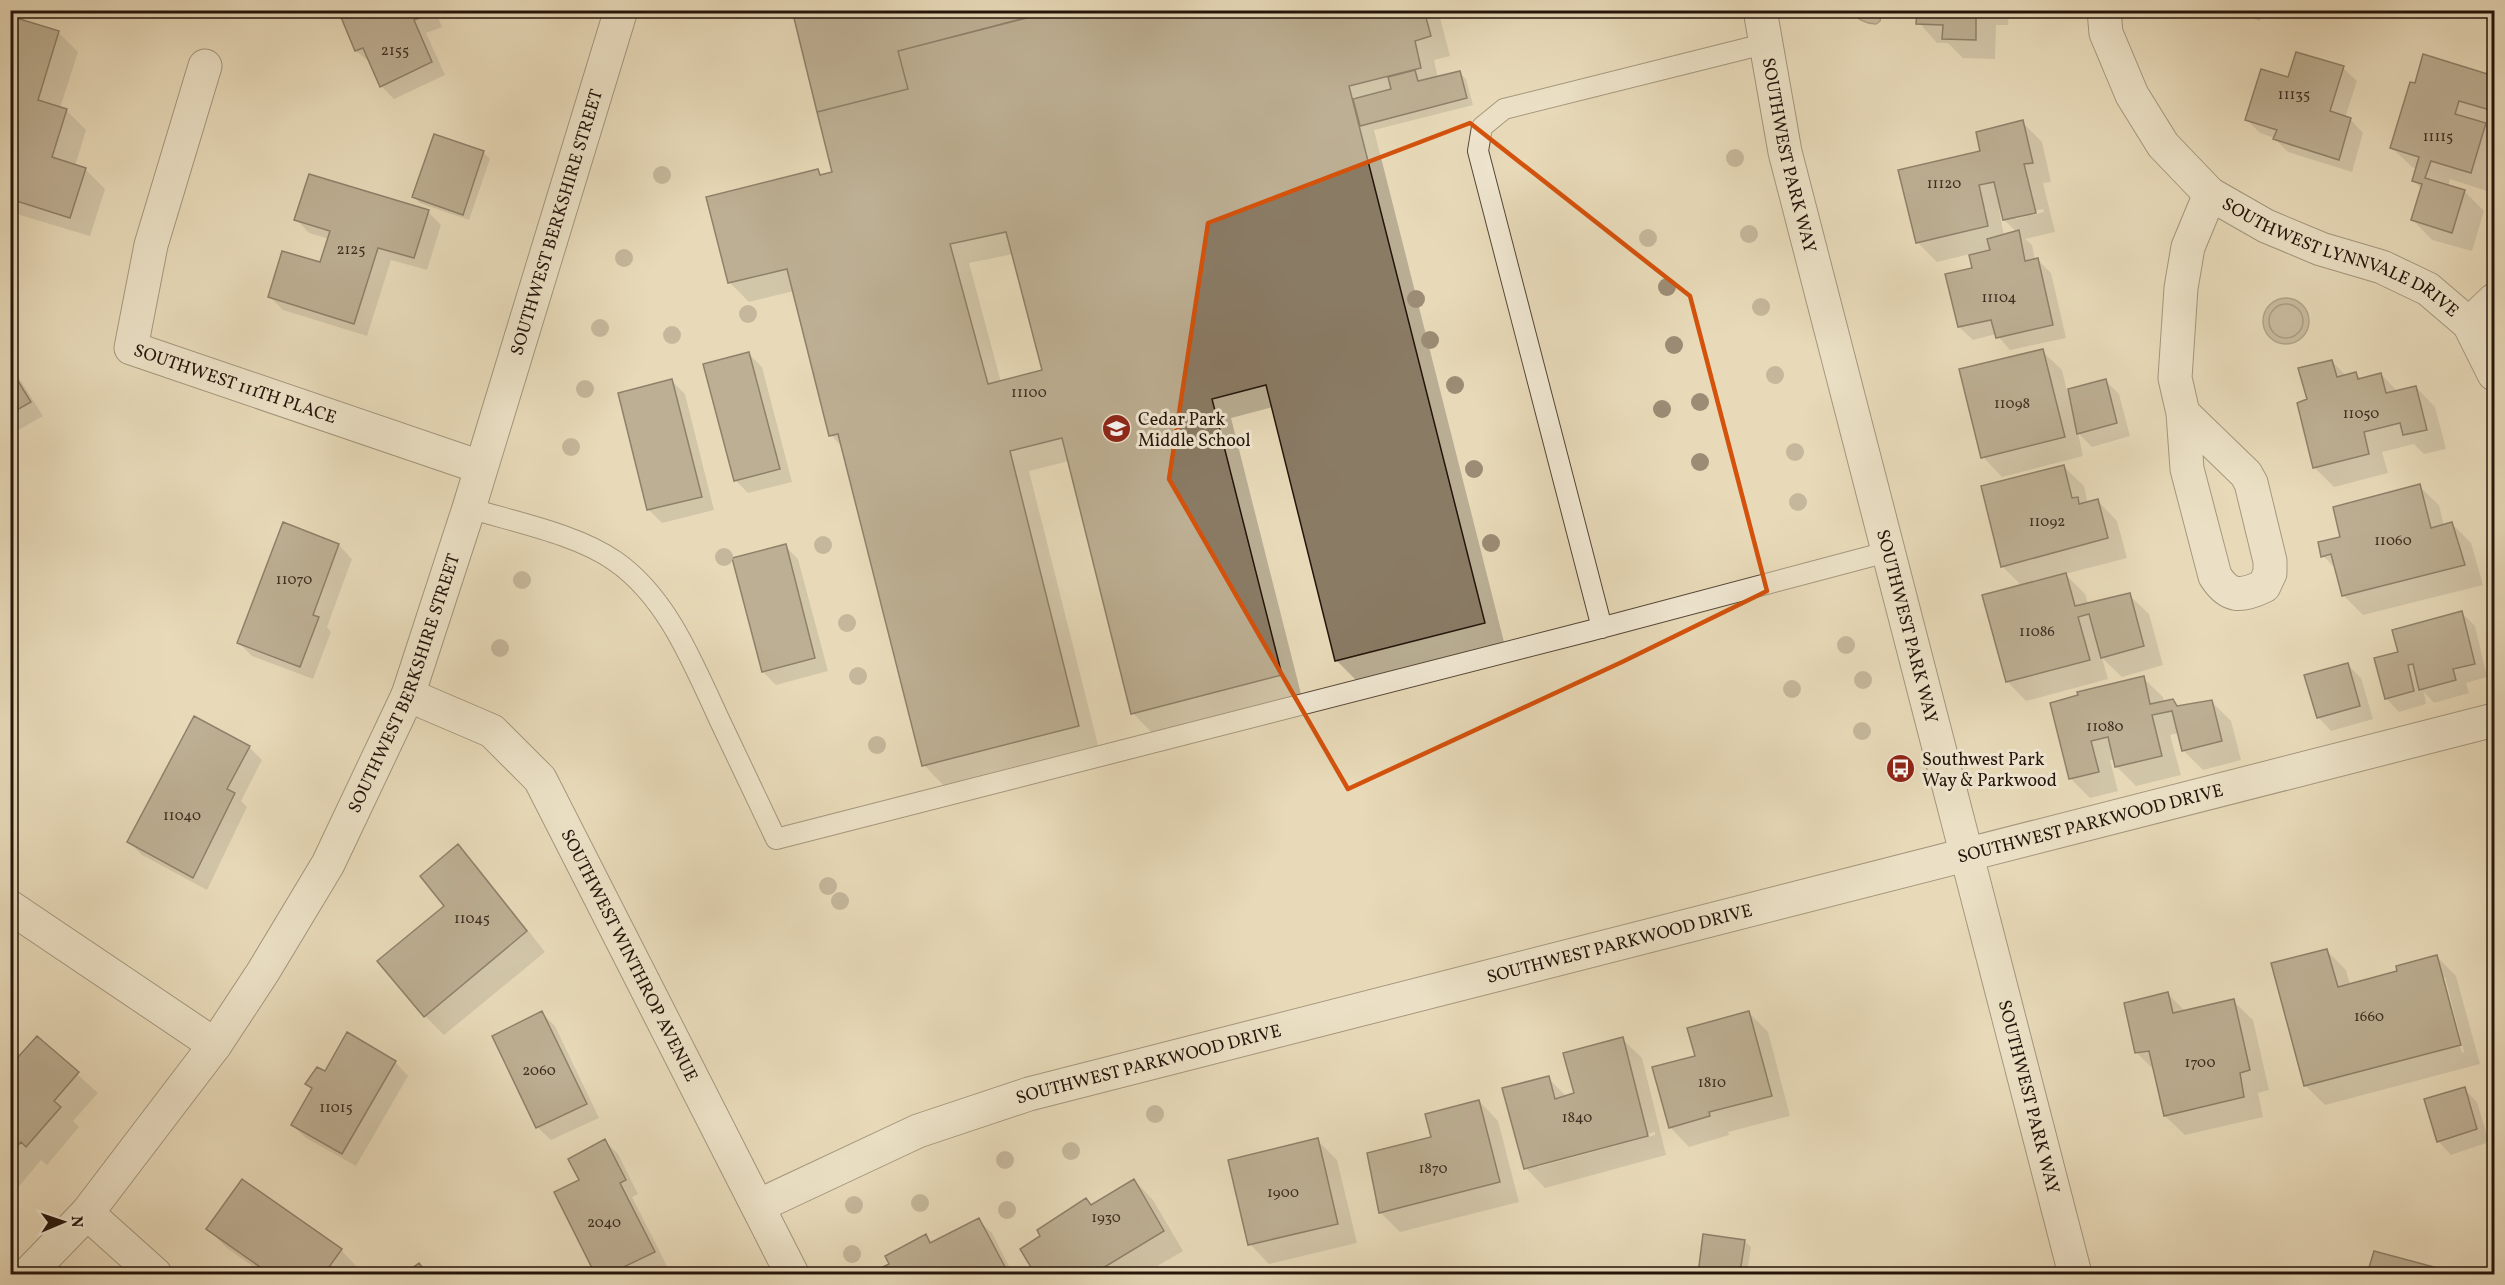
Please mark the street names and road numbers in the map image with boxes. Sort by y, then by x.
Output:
street label: SOUTHWEST PARK WAY [1755,56,1822,256]
street label: SOUTHWEST BERKSHIRE STREET [505,86,610,359]
street label: SOUTHWEST LYNNVALE DRIVE [2217,192,2464,324]
street label: SOUTHWEST 111TH PLACE [130,339,340,431]
street label: SOUTHWEST PARK WAY [1869,527,1943,726]
street label: SOUTHWEST BERKSHIRE STREET [343,550,467,818]
street label: SOUTHWEST PARKWOOD DRIVE [1955,779,2226,870]
street label: SOUTHWEST WINTHROP AVENUE [554,825,703,1087]
street label: SOUTHWEST PARKWOOD DRIVE [1484,899,1755,991]
street label: SOUTHWEST PARK WAY [1991,998,2065,1197]
street label: SOUTHWEST PARKWOOD DRIVE [1013,1019,1284,1112]

